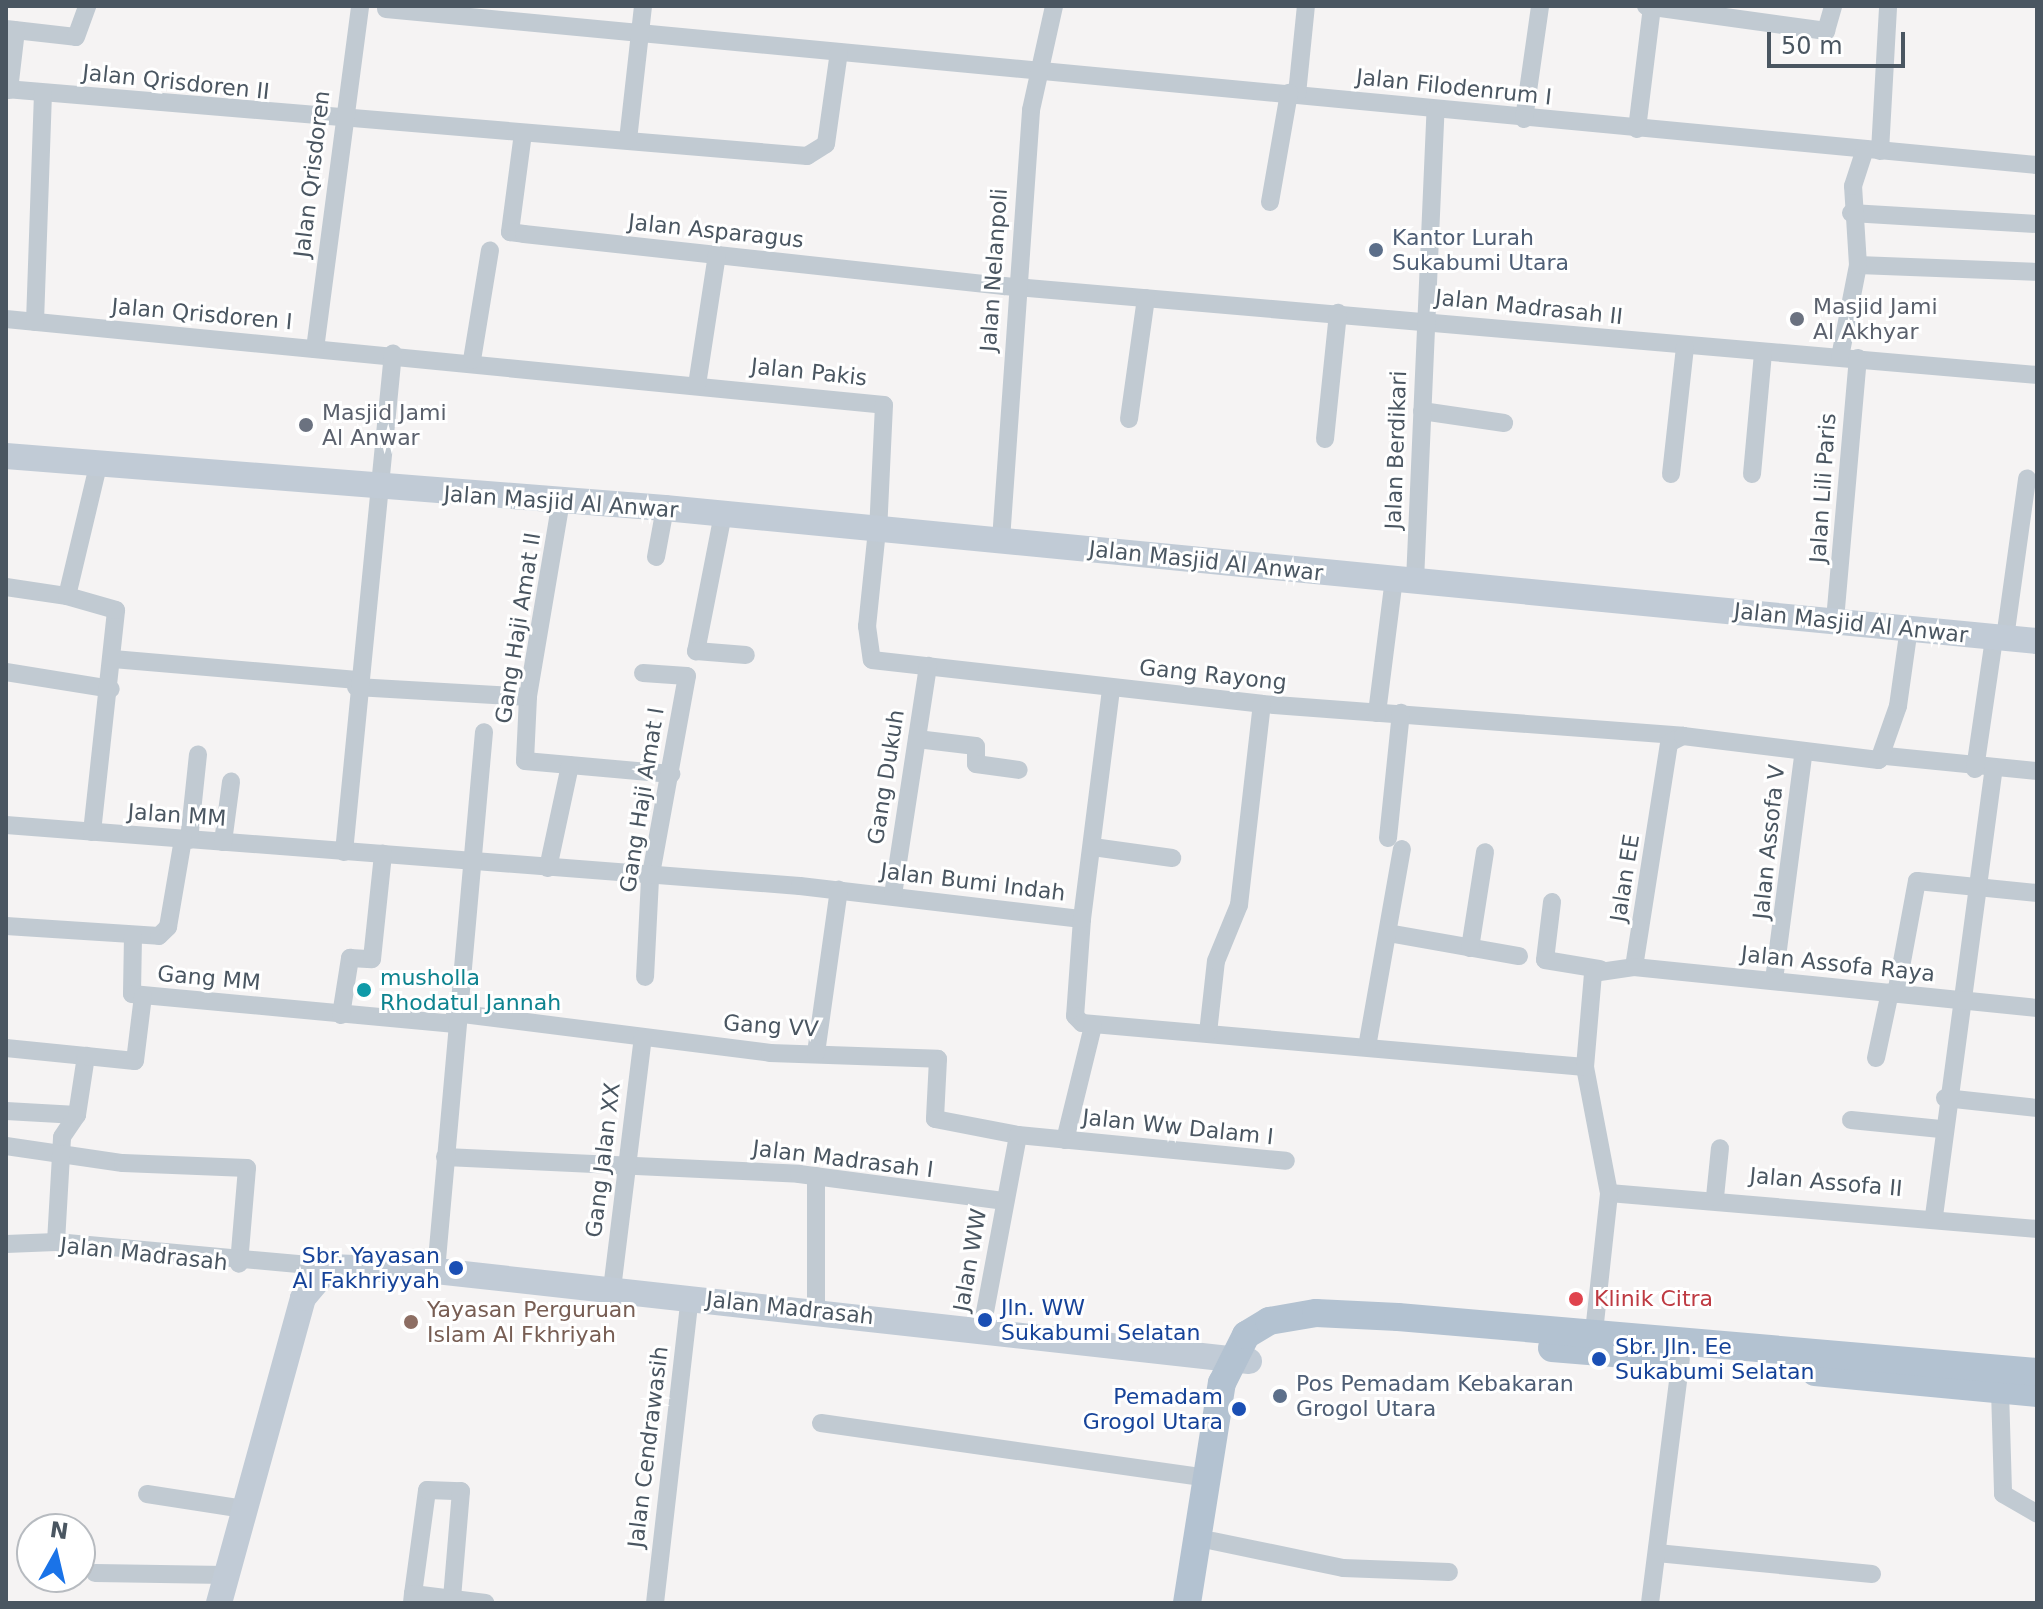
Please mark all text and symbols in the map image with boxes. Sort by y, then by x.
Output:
scale bar [1771,16,1909,66]
text: 50 m [1781,32,1843,60]
street label: Jalan Qrisdoren II [81,59,271,105]
street label: Jalan Filodenrum I [1355,64,1553,110]
street label: Jalan Qrisdoren [289,89,335,259]
street label: Jalan Nelanpoli [975,187,1013,353]
street label: Jalan Asparagus [627,209,805,253]
place label: Kantor Lurah Sukabumi Utara [1392,224,1569,276]
marker: Kantor Lurah Sukabumi Utara [1367,241,1385,259]
street label: Jalan Madrasah II [1434,284,1624,330]
street label: Jalan Qrisdoren I [111,293,293,335]
place label: Masjid Jami Al Akhyar [1813,293,1938,344]
marker: Masjid Jami Al Akhyar [1788,310,1806,328]
street label: Jalan Pakis [750,353,868,391]
street label: Jalan Berdikari [1380,370,1412,530]
place label: Masjid Jami Al Anwar [322,399,447,450]
street label: Jalan Lili Paris [1805,412,1841,564]
marker: Masjid Jami Al Anwar [297,416,315,434]
street label: Jalan Masjid Al Anwar [443,481,679,523]
street label: Gang Haji Amat II [490,531,546,725]
street label: Jalan Masjid Al Anwar [1088,536,1324,586]
street label: Jalan Masjid Al Anwar [1733,598,1969,648]
street label: Gang Rayong [1138,654,1288,696]
street label: Gang Haji Amat I [614,706,670,894]
street label: Gang Dukuh [862,708,910,846]
street label: Jalan Assofa V [1748,763,1790,921]
street label: Jalan MM [127,798,227,832]
street label: Jalan EE [1605,832,1645,924]
street label: Jalan Bumi Indah [879,858,1067,906]
street label: Jalan Assofa Raya [1740,941,1936,987]
street label: Gang MM [156,960,262,996]
place label: musholla Rhodatul Jannah [380,964,561,1016]
marker: musholla Rhodatul Jannah [355,981,373,999]
street label: Gang VV [722,1010,820,1042]
street label: Gang Jalan XX [580,1081,626,1239]
street label: Jalan Ww Dalam I [1081,1104,1275,1150]
street label: Jalan Madrasah I [751,1135,935,1183]
street label: Jalan Assofa II [1749,1162,1903,1202]
street label: Jalan WW [948,1206,992,1314]
street label: Jalan Madrasah [59,1232,229,1276]
place label: Sbr. Yayasan Al Fakhriyyah [292,1242,440,1294]
marker: Sbr. Yayasan Al Fakhriyyah [447,1259,465,1277]
street label: Jalan Madrasah [705,1286,875,1330]
place label: Klinik Citra [1594,1286,1713,1312]
marker: Klinik Citra [1565,1288,1587,1310]
place label: Jln. WW Sukabumi Selatan [1001,1294,1200,1346]
place label: Yayasan Perguruan Islam Al Fkhriyah [427,1296,636,1348]
marker: Jln. WW Sukabumi Selatan [976,1311,994,1329]
marker: Yayasan Perguruan Islam Al Fkhriyah [402,1313,420,1331]
place label: Sbr. Jln. Ee Sukabumi Selatan [1615,1333,1814,1384]
street label: Jalan Cendrawasih [623,1345,673,1549]
marker: Sbr. Jln. Ee Sukabumi Selatan [1590,1350,1608,1368]
place label: Pos Pemadam Kebakaran Grogol Utara [1296,1370,1574,1422]
place label: Pemadam Grogol Utara [1083,1383,1223,1434]
marker: Pos Pemadam Kebakaran Grogol Utara [1271,1387,1289,1405]
marker: Pemadam Grogol Utara [1230,1400,1248,1418]
north arrow [16,1513,96,1593]
text: N [48,1517,70,1544]

